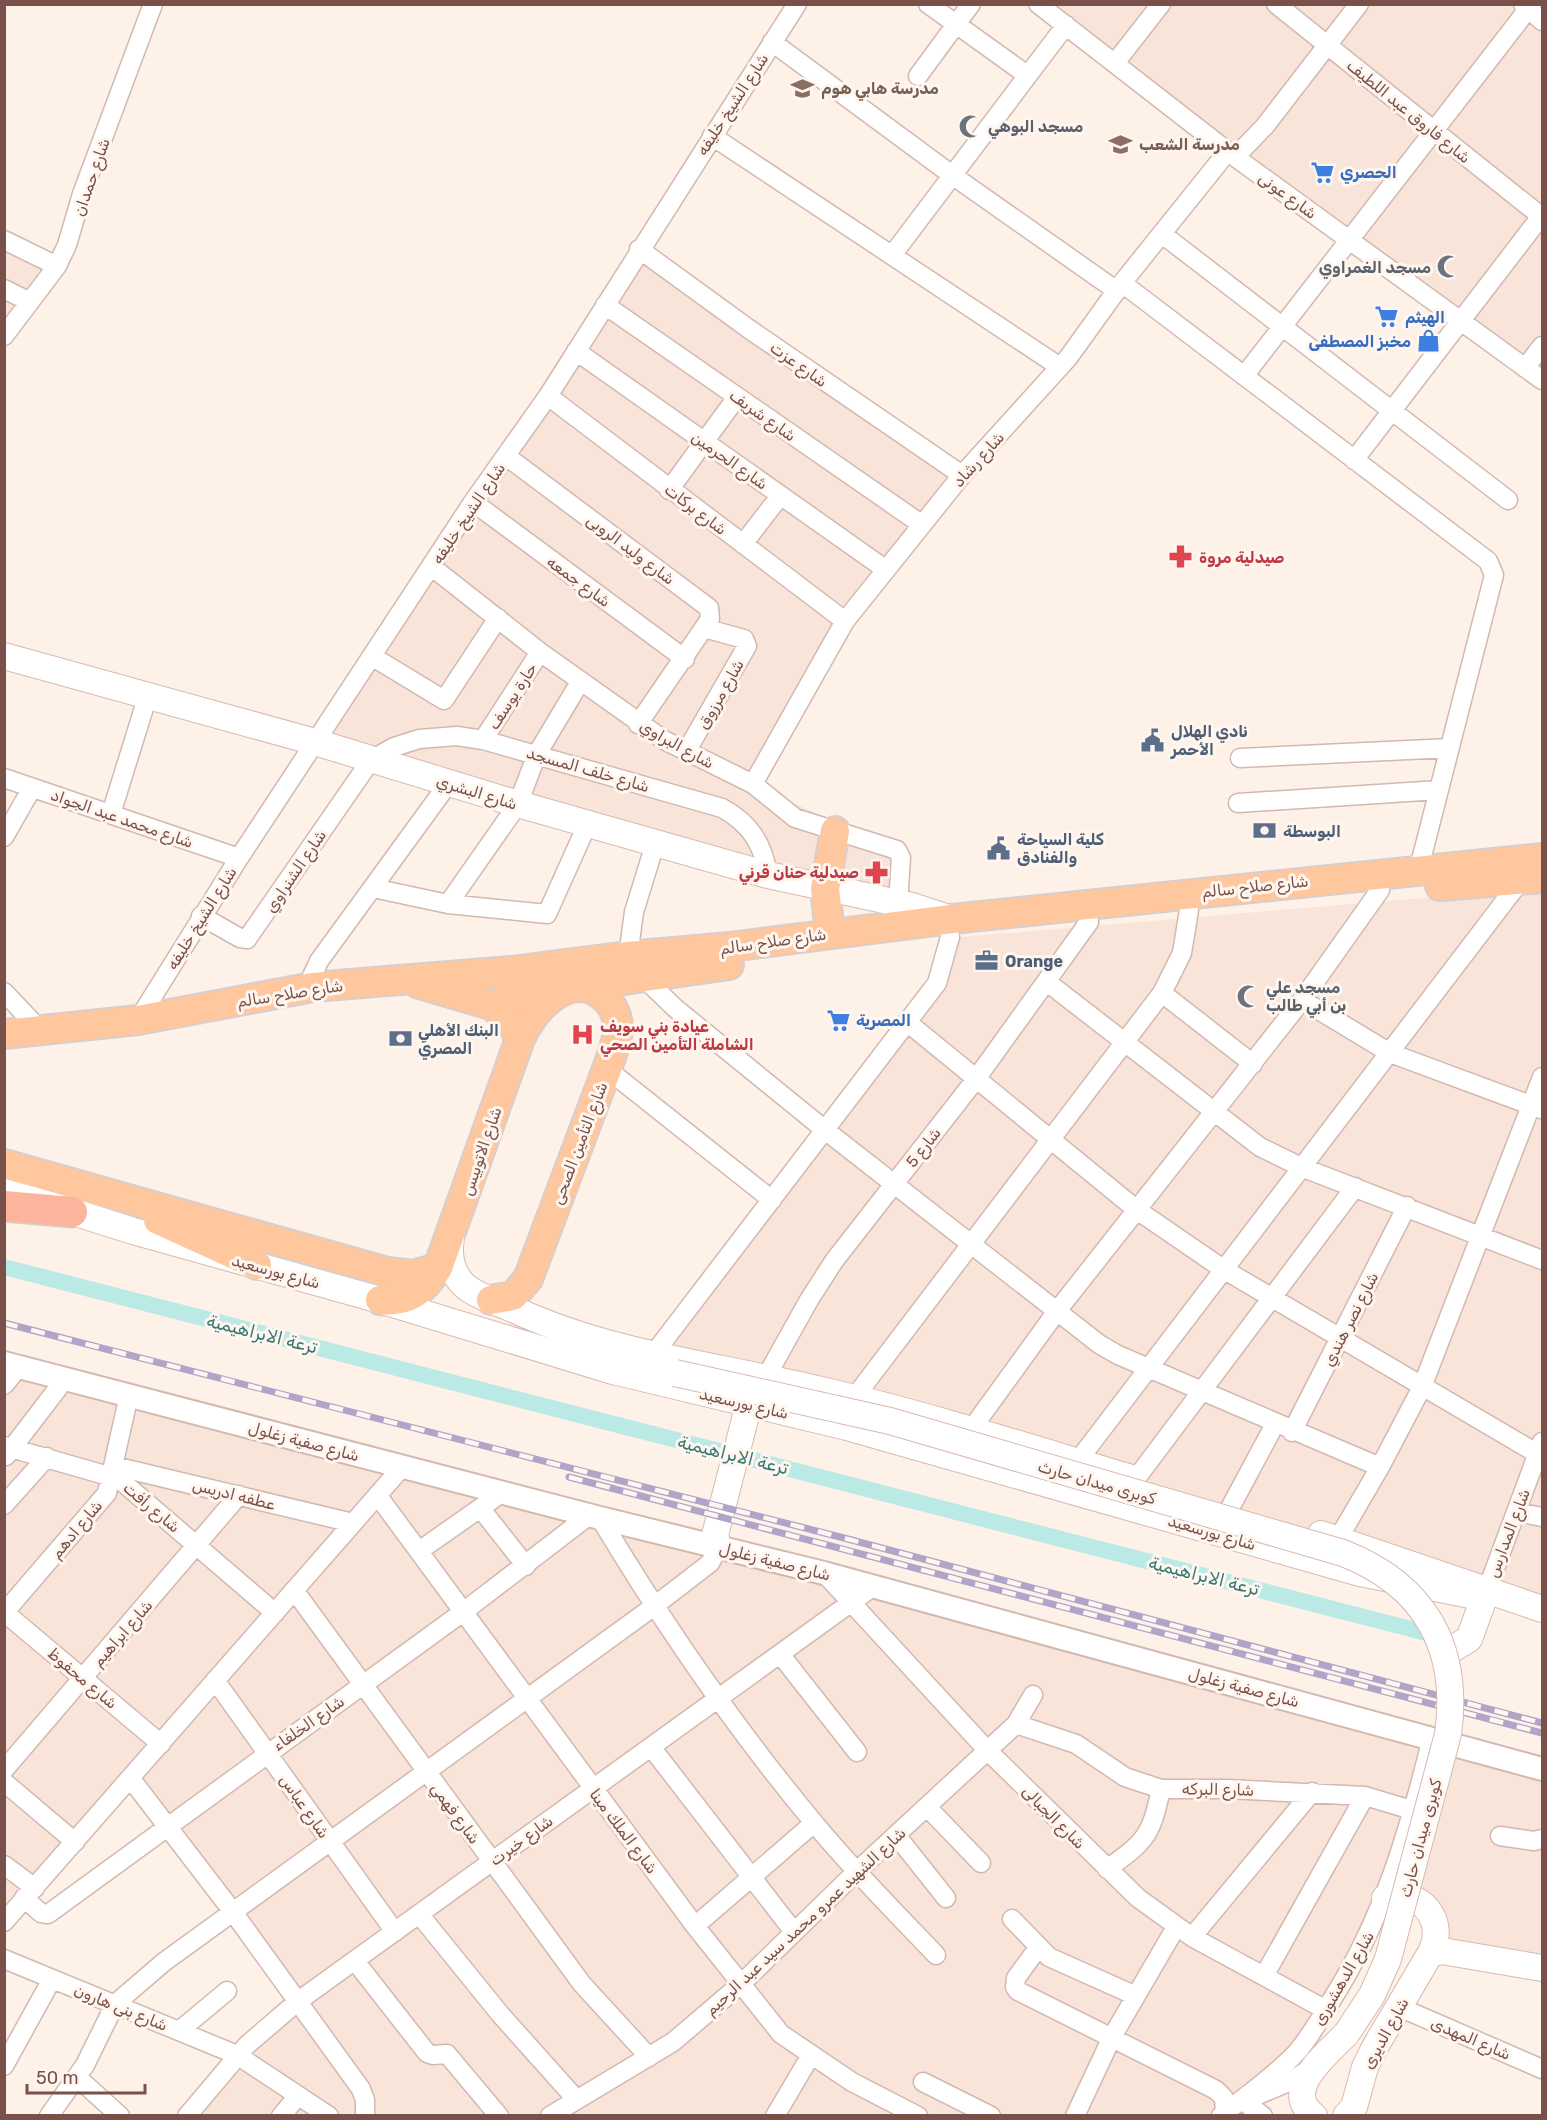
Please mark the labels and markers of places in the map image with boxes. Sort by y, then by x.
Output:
school or university icon: مدرسة هابي هوم [790,75,816,101]
place label: مدرسة هابي هوم [821,79,939,101]
mosque icon: مسجد البوهي [957,113,983,139]
place label: مسجد البوهي [988,117,1083,139]
school or university icon: مدرسة الشعب [1108,131,1134,157]
place label: مدرسة الشعب [1139,135,1240,154]
supermarket icon: الحصري [1309,159,1335,185]
place label: الحصري [1340,163,1397,184]
mosque icon: مسجد الغمراوي [1436,254,1462,280]
place label: مسجد الغمراوي [1319,258,1431,279]
supermarket icon: الهيثم [1374,304,1400,330]
place label: الهيثم [1405,308,1445,328]
shop icon: مخبز المصطفى [1416,328,1442,354]
place label: مخبز المصطفى [1308,332,1411,351]
pharmacy icon: صيدلية مروة [1168,544,1194,570]
place label: صيدلية مروة [1199,548,1285,567]
place label: نادي الهلال الأحمر [1170,722,1248,759]
public building icon: نادي الهلال الأحمر [1140,727,1166,753]
bank icon: البوسطة [1252,818,1278,844]
place label: البوسطة [1283,822,1341,841]
place label: كلية السياحة والفنادق [1017,830,1104,867]
public building icon: كلية السياحة والفنادق [986,835,1012,861]
pharmacy icon: صيدلية حنان قرني [864,859,890,885]
place label: صيدلية حنان قرني [739,863,859,885]
office icon: Orange [974,948,1000,974]
place label: Orange [1005,952,1063,971]
place label: مسجد علي بن أبي طالب [1266,978,1346,1018]
mosque icon: مسجد علي بن أبي طالب [1235,983,1261,1009]
supermarket icon: المصرية [825,1007,851,1033]
place label: المصرية [856,1011,911,1030]
place label: عيادة بني سويف الشاملة التأمين الصحي [600,1017,754,1057]
place label: البنك الأهلي المصري [418,1021,499,1060]
hospital icon: عيادة بني سويف الشاملة التأمين الصحي [569,1022,595,1048]
bank icon: البنك الأهلي المصري [387,1026,413,1052]

